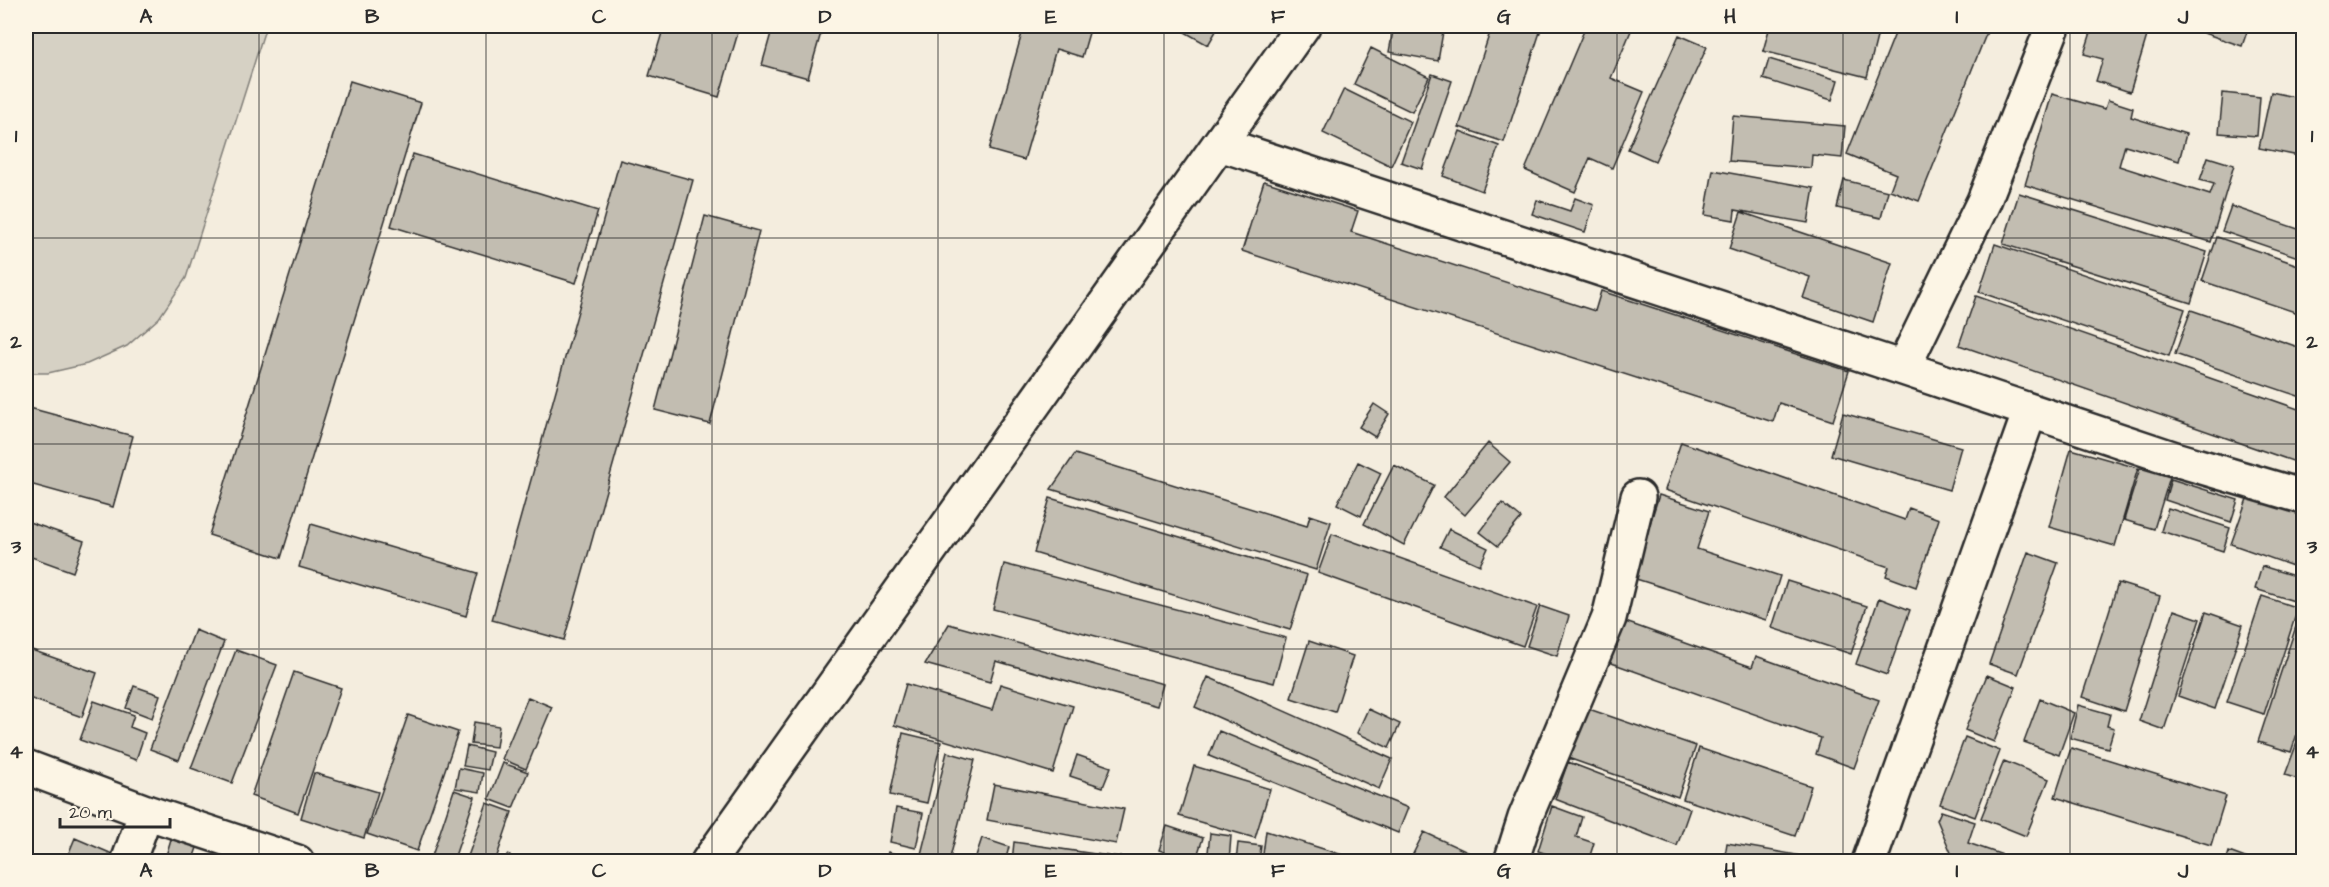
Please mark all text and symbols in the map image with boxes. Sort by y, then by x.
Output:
text: A [140,3,153,31]
text: B [365,3,380,31]
text: C [592,3,607,31]
text: D [819,3,832,31]
text: E [1045,3,1057,31]
text: F [1271,3,1286,31]
text: G [1497,3,1511,31]
text: H [1724,3,1736,31]
text: I [1955,3,1959,31]
text: J [2177,3,2189,31]
text: 1 [15,122,18,150]
text: 1 [2311,122,2314,150]
text: 2 [9,328,22,356]
text: 2 [2305,328,2318,356]
text: 3 [10,533,22,561]
text: 3 [2306,533,2318,561]
text: 4 [9,738,23,766]
text: 4 [2305,738,2319,766]
scale bar [60,791,170,829]
text: 20 m [69,800,112,825]
text: A [140,857,153,885]
text: B [365,857,380,885]
text: C [592,857,607,885]
text: D [819,857,832,885]
text: E [1045,857,1057,885]
text: F [1271,857,1286,885]
text: G [1497,857,1511,885]
text: H [1724,857,1736,885]
text: I [1955,857,1959,885]
text: J [2177,857,2189,885]

